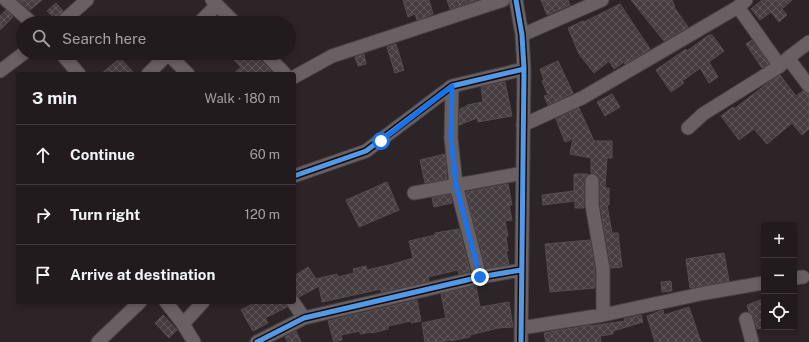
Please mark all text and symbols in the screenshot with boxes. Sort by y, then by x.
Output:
search box [16,16,296,60]
icon: search [30,27,52,49]
text: Search here [62,30,146,47]
text: 3 min [32,88,77,108]
text: Walk · 180 m [205,91,280,106]
route start [372,132,390,150]
icon: ahead [32,144,54,166]
text: Continue [70,146,135,163]
text: 60 m [250,147,280,162]
icon: right [32,204,54,226]
text: Turn right [70,206,140,223]
text: 120 m [245,207,280,222]
map controls [761,222,797,330]
button: + [761,222,797,258]
button: − [761,258,797,294]
icon: arrive [32,264,54,286]
text: Arrive at destination [70,266,215,283]
route end [471,268,489,286]
button: locate [761,294,797,330]

